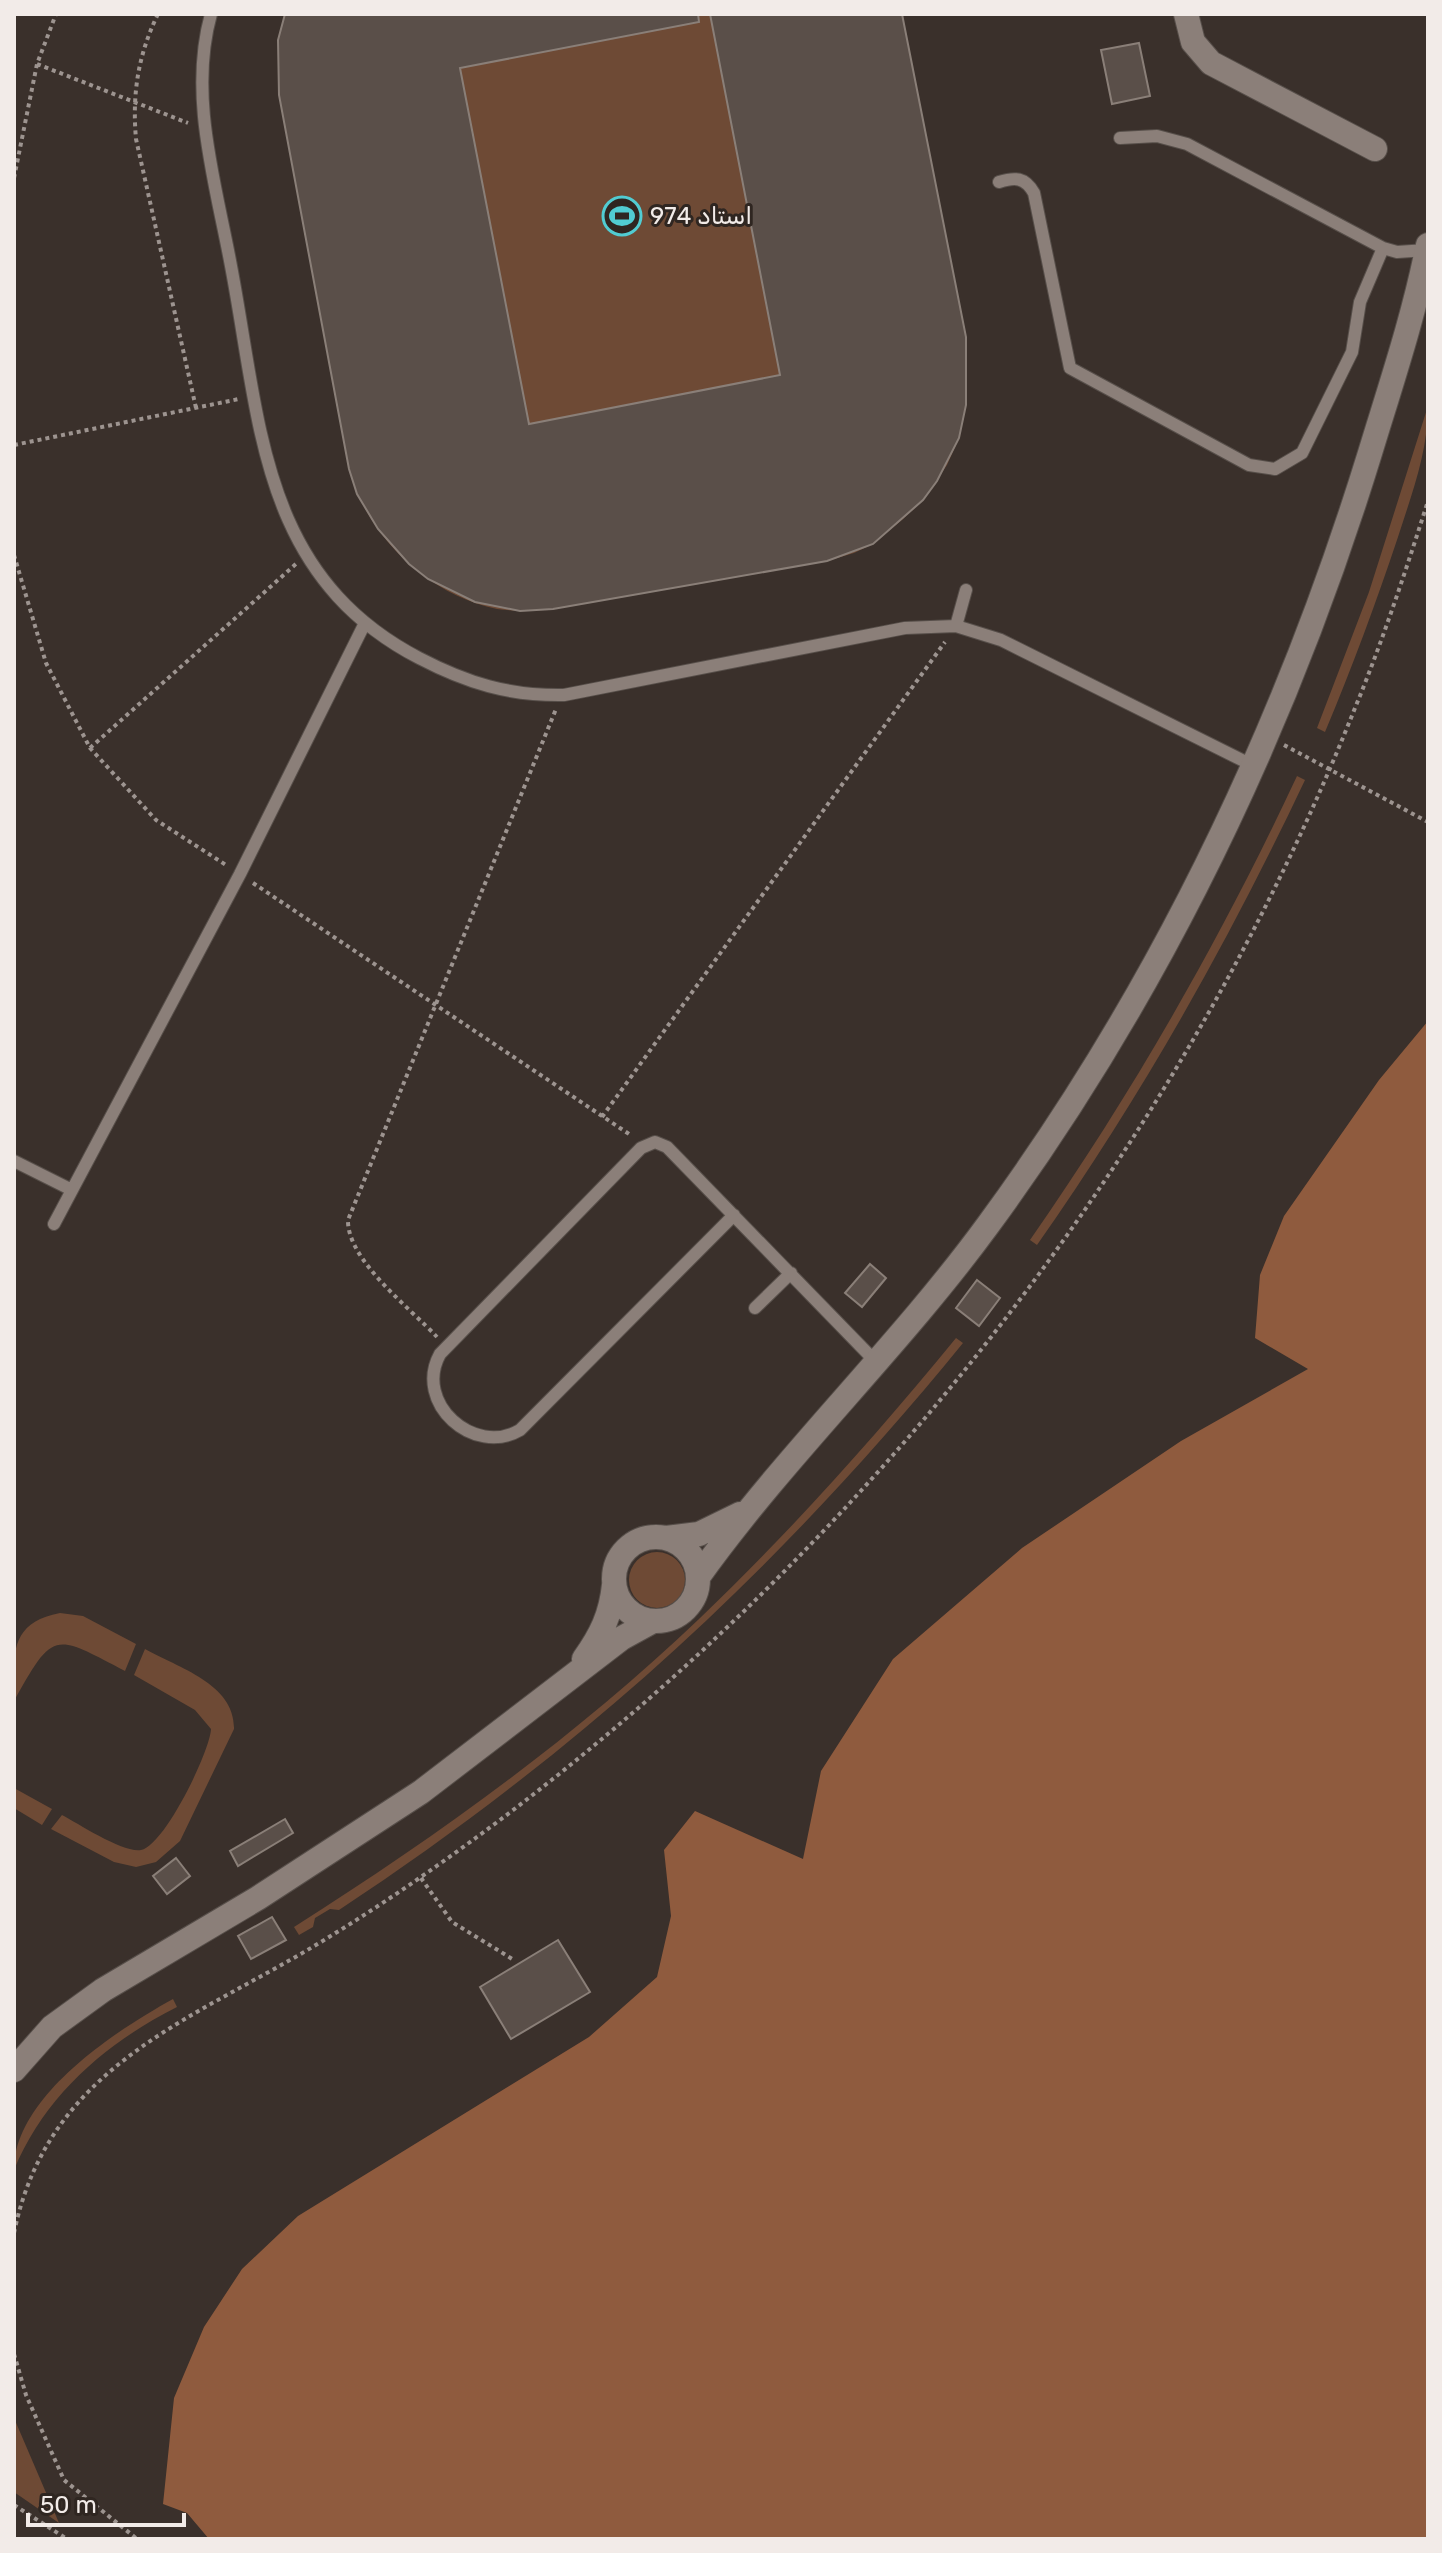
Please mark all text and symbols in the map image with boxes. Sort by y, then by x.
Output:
sports icon: استاد 974 [601,195,643,237]
place label: استاد 974 [650,202,752,230]
scale bar [28,2477,184,2527]
text: 50 m [40,2491,97,2519]

